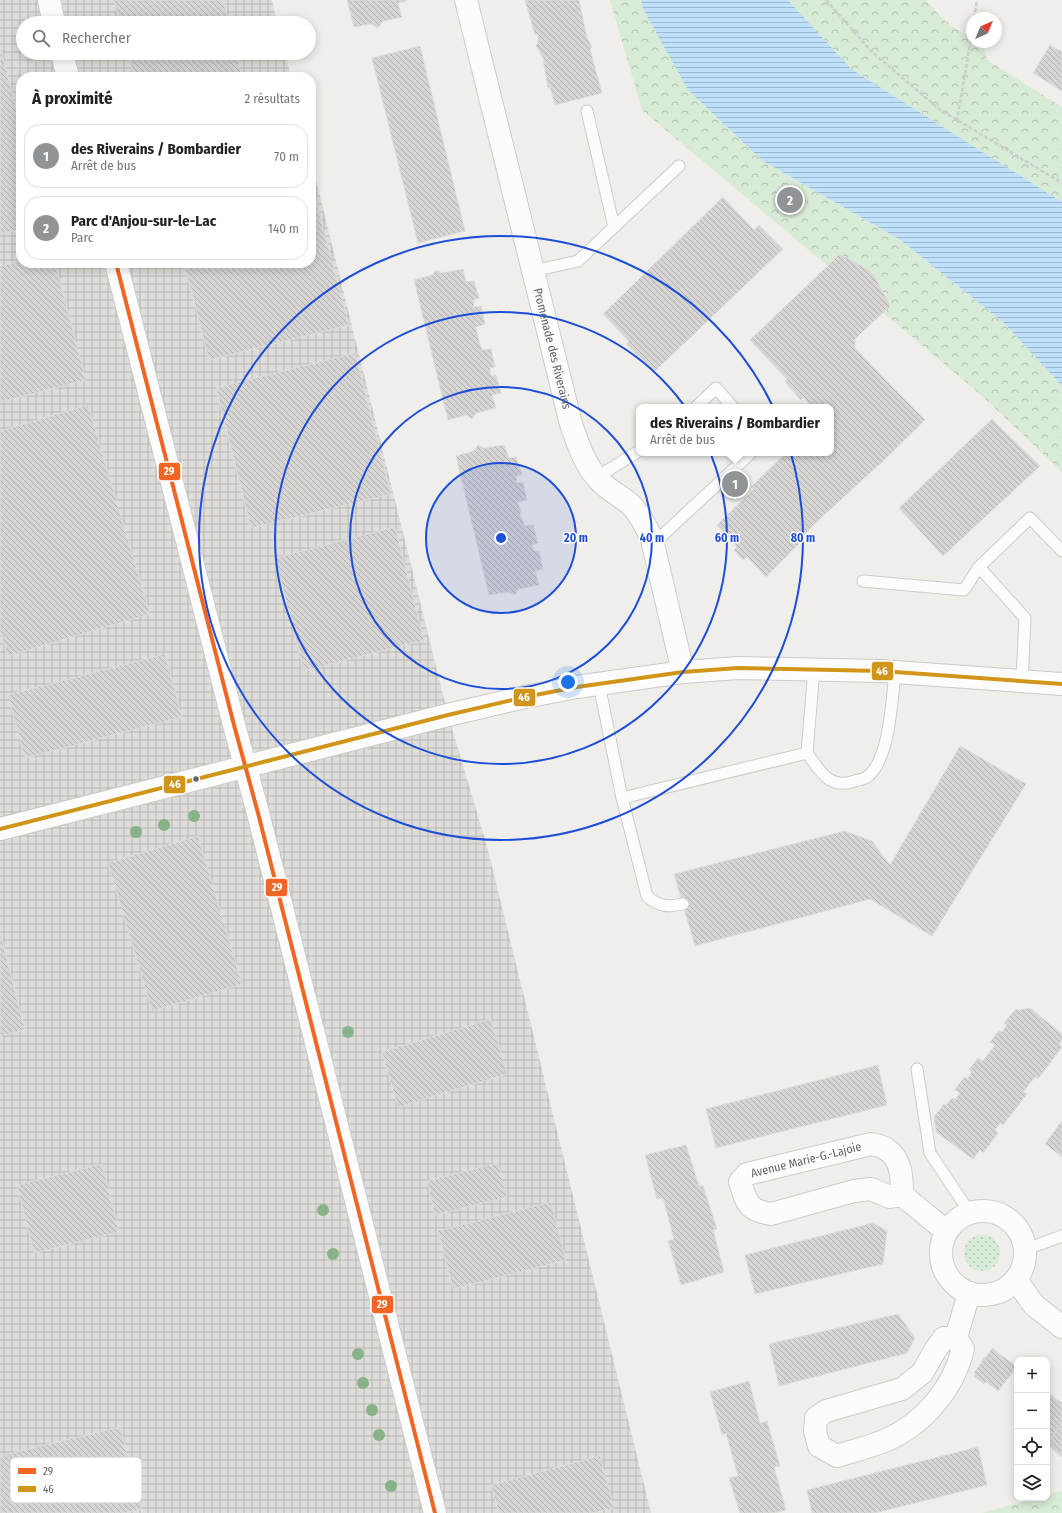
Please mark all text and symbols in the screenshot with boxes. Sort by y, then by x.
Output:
north arrow [966,12,1002,48]
search box [16,16,316,60]
icon: search [30,27,52,49]
text: Rechercher [62,29,131,47]
text: À proximité [32,88,113,109]
text: 2 résultats [245,91,300,106]
text: des Riverains / Bombardier [71,140,241,158]
text: 1 [43,149,49,164]
text: 70 m [274,149,299,164]
text: Arrêt de bus [71,158,136,173]
pin: 2 [777,185,803,215]
text: Parc d'Anjou-sur-le-Lac [71,212,216,230]
text: 2 [43,221,49,236]
text: 140 m [268,221,299,236]
text: Parc [71,230,93,245]
street label: Promenade des Riverains [531,287,574,410]
popup [636,404,834,456]
text: des Riverains / Bombardier [650,414,820,432]
text: Arrêt de bus [650,432,715,447]
line badge: 29 [158,462,181,481]
text: 29 [163,465,175,478]
pin: 1 [722,469,748,499]
centre of rings [494,531,508,545]
text: 20 m [563,531,588,545]
text: 40 m [640,531,664,545]
text: 60 m [715,531,739,545]
text: 80 m [791,531,815,545]
line badge: 46 [871,661,894,681]
text: 46 [876,665,888,678]
your location [558,672,578,692]
line badge: 46 [513,688,536,707]
text: 46 [518,691,530,704]
unlabelled marker [191,774,201,784]
line badge: 46 [163,775,186,794]
text: 46 [169,778,181,791]
line badge: 29 [265,878,288,897]
text: 29 [271,881,283,894]
street label: Avenue Marie-G.-Lajoie [749,1139,863,1181]
line badge: 29 [371,1295,394,1314]
text: 29 [376,1298,388,1311]
map controls [1014,1357,1050,1501]
button: + [1014,1357,1050,1393]
button: − [1014,1393,1050,1429]
button: locate [1014,1429,1050,1465]
legend [10,1457,142,1503]
text: 29 [43,1465,53,1478]
button: layers [1014,1465,1050,1501]
text: 46 [43,1483,54,1496]

